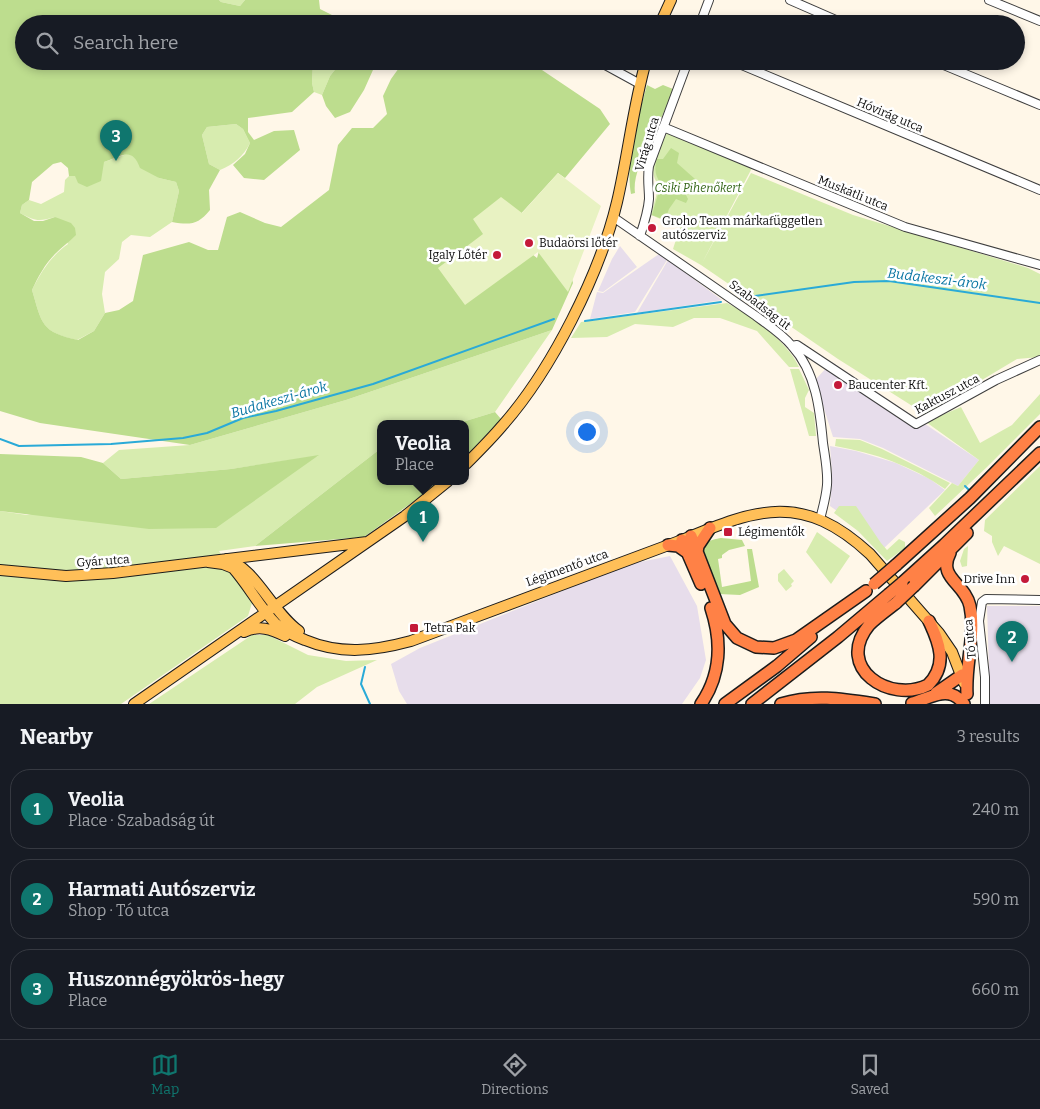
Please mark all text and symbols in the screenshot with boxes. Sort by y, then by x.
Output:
search box [15,15,1025,70]
icon: search [33,29,61,57]
text: Search here [73,31,178,54]
street label: Hóvirág utca [855,95,926,135]
street label: Virág utca [632,115,662,173]
pin: 3 [100,120,132,161]
street label: Muskátli utca [816,173,891,214]
park label: Csiki Pihenőkert [655,181,742,195]
place label: Groho Team márkafüggetlen autószerviz [662,214,823,242]
marker: Groho Team márkafüggetlen autószerviz [646,222,658,234]
place label: Budaörsi lőtér [539,236,618,250]
marker: Budaörsi lőtér [523,237,535,249]
place label: Igaly Lőtér [428,248,488,262]
marker: Igaly Lőtér [491,249,503,261]
water label: Budakeszi-árok [887,265,988,294]
street label: Szabadság út [726,277,794,333]
street label: Kaktusz utca [912,371,982,417]
water label: Budakeszi-árok [229,378,330,422]
place label: Baucenter Kft. [848,378,928,392]
marker: Baucenter Kft. [832,379,844,391]
your location [574,419,600,445]
popup [377,420,469,485]
text: Veolia [395,432,451,455]
text: Place [395,455,434,474]
pin: 1 [407,501,439,542]
place label: Légimentők [738,525,805,539]
marker: Légimentők [722,526,734,538]
street label: Légimentő utca [524,547,610,589]
street label: Gyár utca [76,552,130,570]
place label: Drive Inn [964,572,1015,586]
marker: Drive Inn [1019,573,1031,585]
street label: Tó utca [961,618,979,659]
place label: Tetra Pak [424,621,476,635]
pin: 2 [996,621,1028,662]
marker: Tetra Pak [408,622,420,634]
text: Nearby [20,724,93,750]
text: 3 results [957,727,1020,746]
text: Veolia [68,788,124,811]
text: 1 [34,800,40,819]
text: 240 m [972,800,1019,819]
text: Place · Szabadság út [68,811,215,830]
text: Harmati Autószerviz [68,878,256,901]
text: 2 [32,890,42,909]
text: 590 m [973,890,1019,909]
text: Shop · Tó utca [68,901,169,920]
text: Huszonnégyökrös-hegy [68,968,284,991]
text: 3 [32,980,42,999]
text: 660 m [971,980,1019,999]
text: Place [68,991,107,1010]
tab: Map [151,1051,179,1098]
tab: Directions [481,1051,549,1098]
tab: Saved [851,1051,889,1098]

